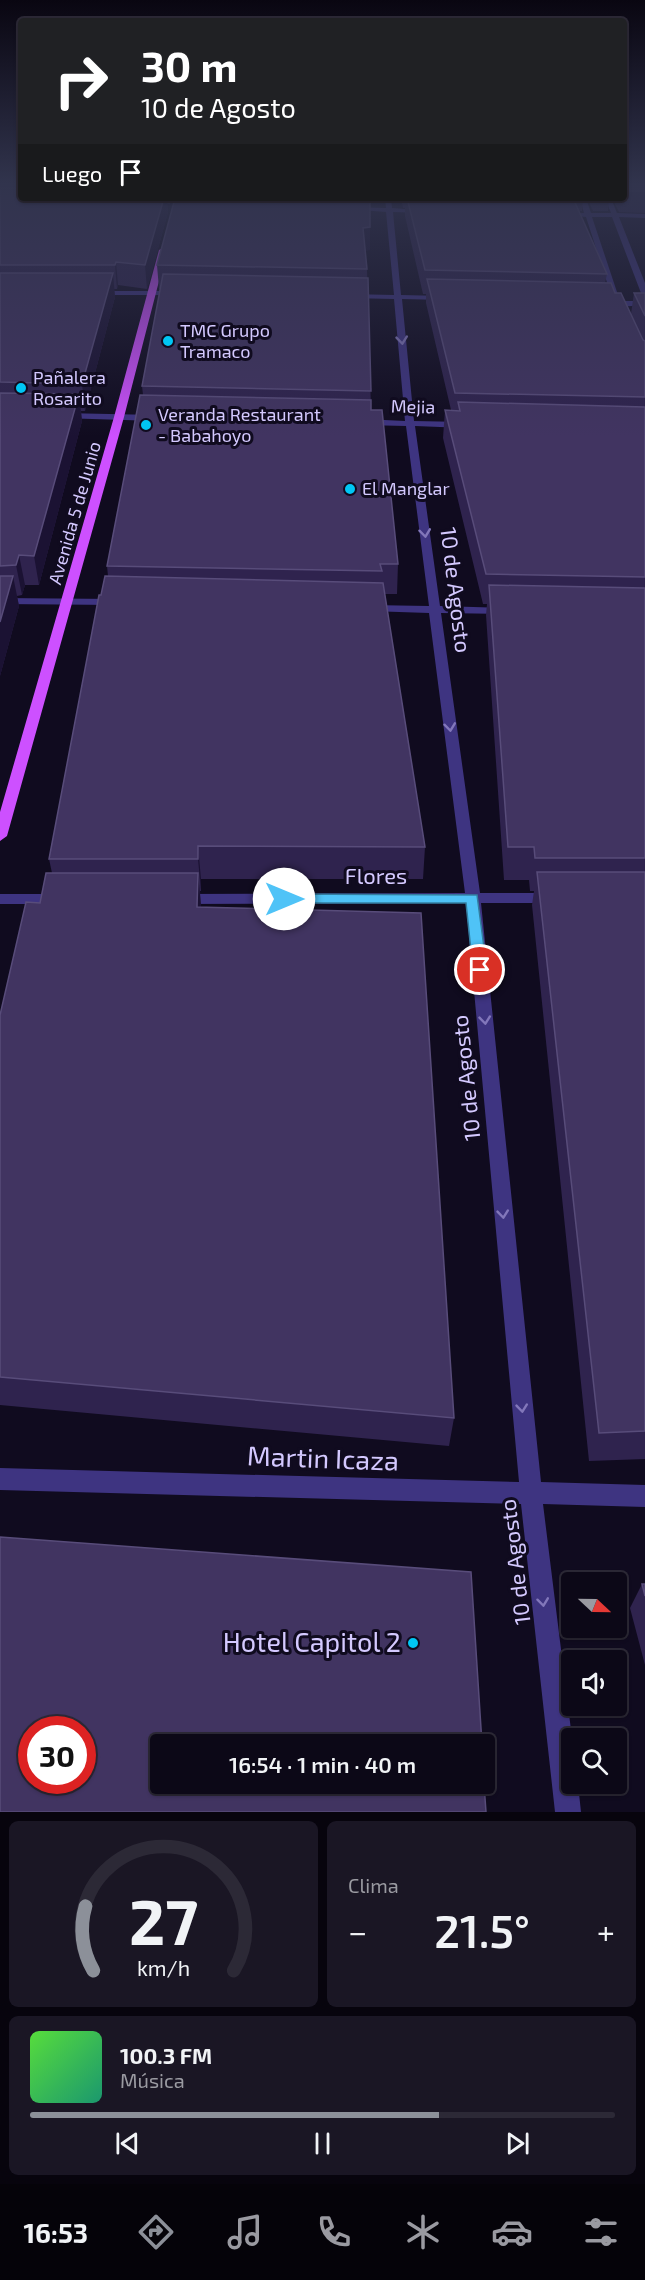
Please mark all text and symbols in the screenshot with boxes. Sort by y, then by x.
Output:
text: 30 m [141,40,237,90]
icon: right [42,42,120,120]
text: 10 de Agosto [141,91,296,123]
icon: arrive [114,156,147,189]
text: Luego [42,160,102,186]
place label: TMC Grupo Tramaco [180,319,270,362]
marker: TMC Grupo Tramaco [161,334,175,348]
one-way arrow [395,335,408,344]
place label: Pañalera Rosarito [33,366,106,409]
marker: Pañalera Rosarito [14,381,28,395]
street label: Mejia [391,395,435,417]
place label: Veranda Restaurant - Babahoyo [158,403,321,446]
marker: Veranda Restaurant - Babahoyo [139,418,153,432]
street label: Avenida 5 de Junio [43,439,105,587]
place label: El Manglar [362,477,450,499]
marker: El Manglar [343,482,357,496]
street label: 10 de Agosto [436,526,478,654]
one-way arrow [418,529,430,538]
one-way arrow [444,722,456,731]
street label: Flores [345,862,407,888]
position arrow [252,867,316,931]
pin [454,944,505,995]
icon: arrive [463,953,496,986]
street label: 10 de Agosto [445,1014,485,1142]
one-way arrow [478,1015,490,1024]
one-way arrow [496,1209,509,1218]
one-way arrow [515,1403,528,1412]
street label: Martin Icaza [247,1438,399,1476]
street label: 10 de Agosto [493,1498,535,1626]
north arrow [561,1572,627,1638]
map controls [561,1572,627,1794]
one-way arrow [537,1597,549,1606]
place label: Hotel Capitol 2 [223,1625,401,1658]
marker: Hotel Capitol 2 [406,1636,420,1650]
button: sound [561,1650,627,1716]
speed limit sign: 30 [18,1716,96,1794]
button: search [561,1728,627,1794]
text: 16:54 · 1 min · 40 m [229,1751,416,1777]
text: Clima [348,1873,399,1897]
text: 27 [129,1883,198,1958]
text: 21.5° [434,1903,530,1957]
text: − [348,1911,367,1951]
text: + [597,1911,615,1951]
text: km/h [137,1955,190,1980]
text: 100.3 FM [120,2042,212,2068]
text: Música [120,2068,185,2092]
icon: previous [111,2127,144,2160]
icon: pause [306,2127,339,2160]
icon: next [501,2127,534,2160]
icon: directions [135,2211,177,2253]
icon: music [224,2211,266,2253]
icon: phone [313,2211,355,2253]
icon: climate [402,2211,444,2253]
icon: car [491,2211,533,2253]
icon: filters [580,2211,622,2253]
text: 16:53 [23,2216,88,2248]

